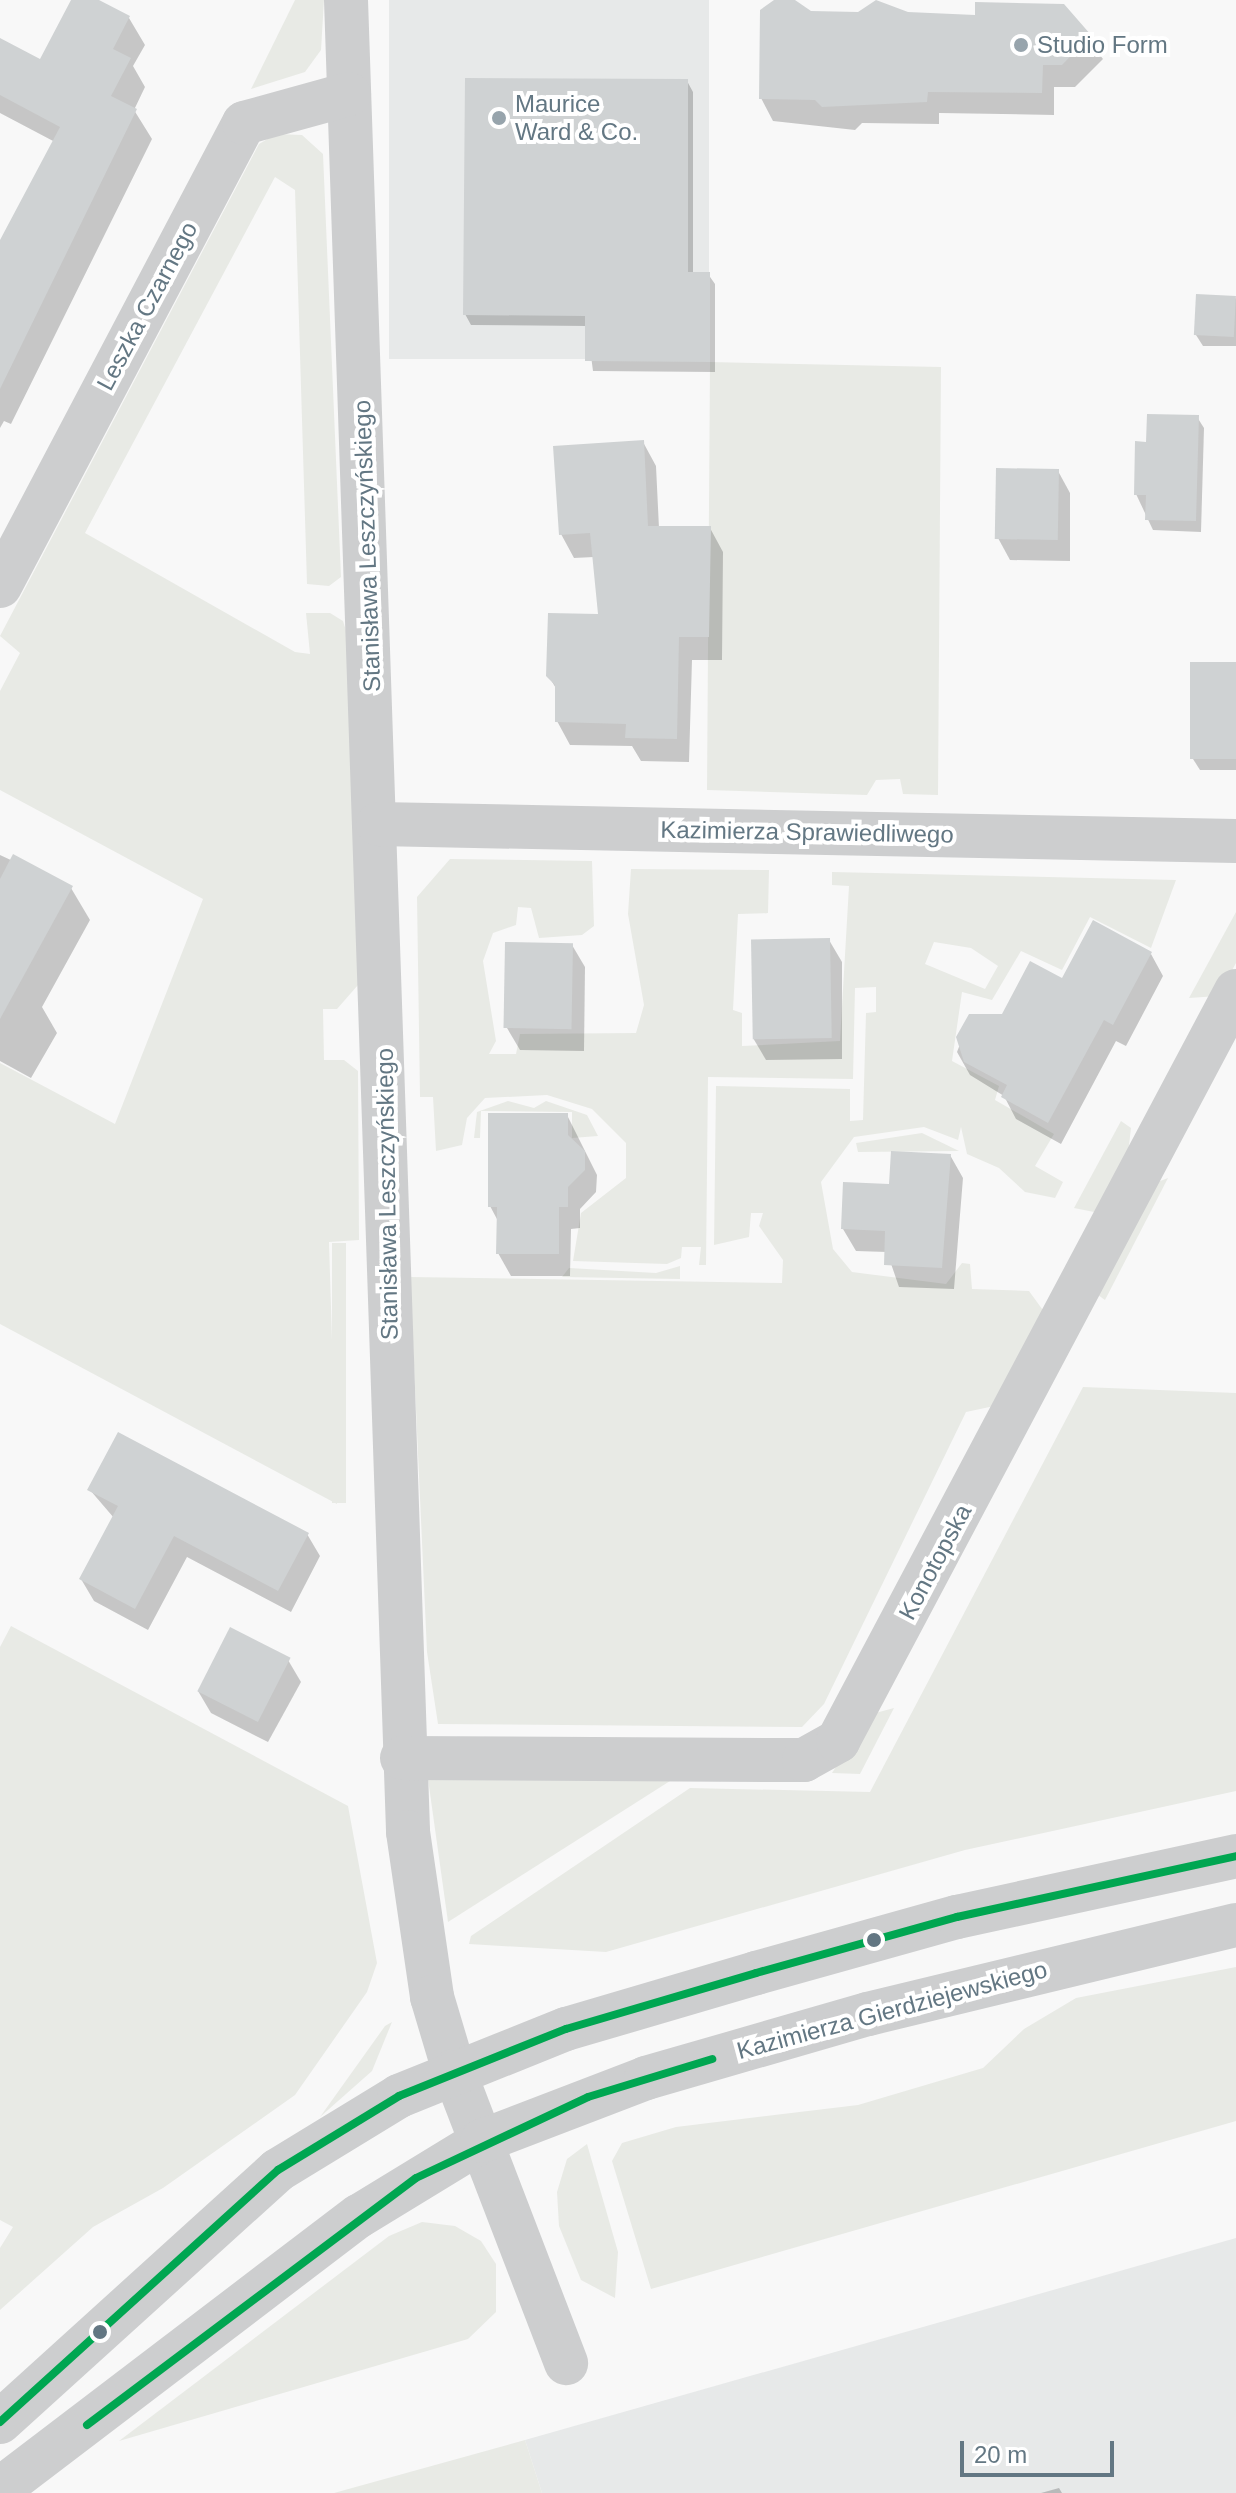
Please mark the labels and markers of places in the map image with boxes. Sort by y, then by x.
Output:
place label: Studio Form [1037,31,1168,59]
marker: Studio Form [1012,36,1030,54]
place label: Maurice Ward & Co. [515,90,638,146]
marker: Maurice Ward & Co. [490,109,508,127]
unlabelled marker [866,1932,882,1948]
unlabelled marker [92,2324,108,2340]

